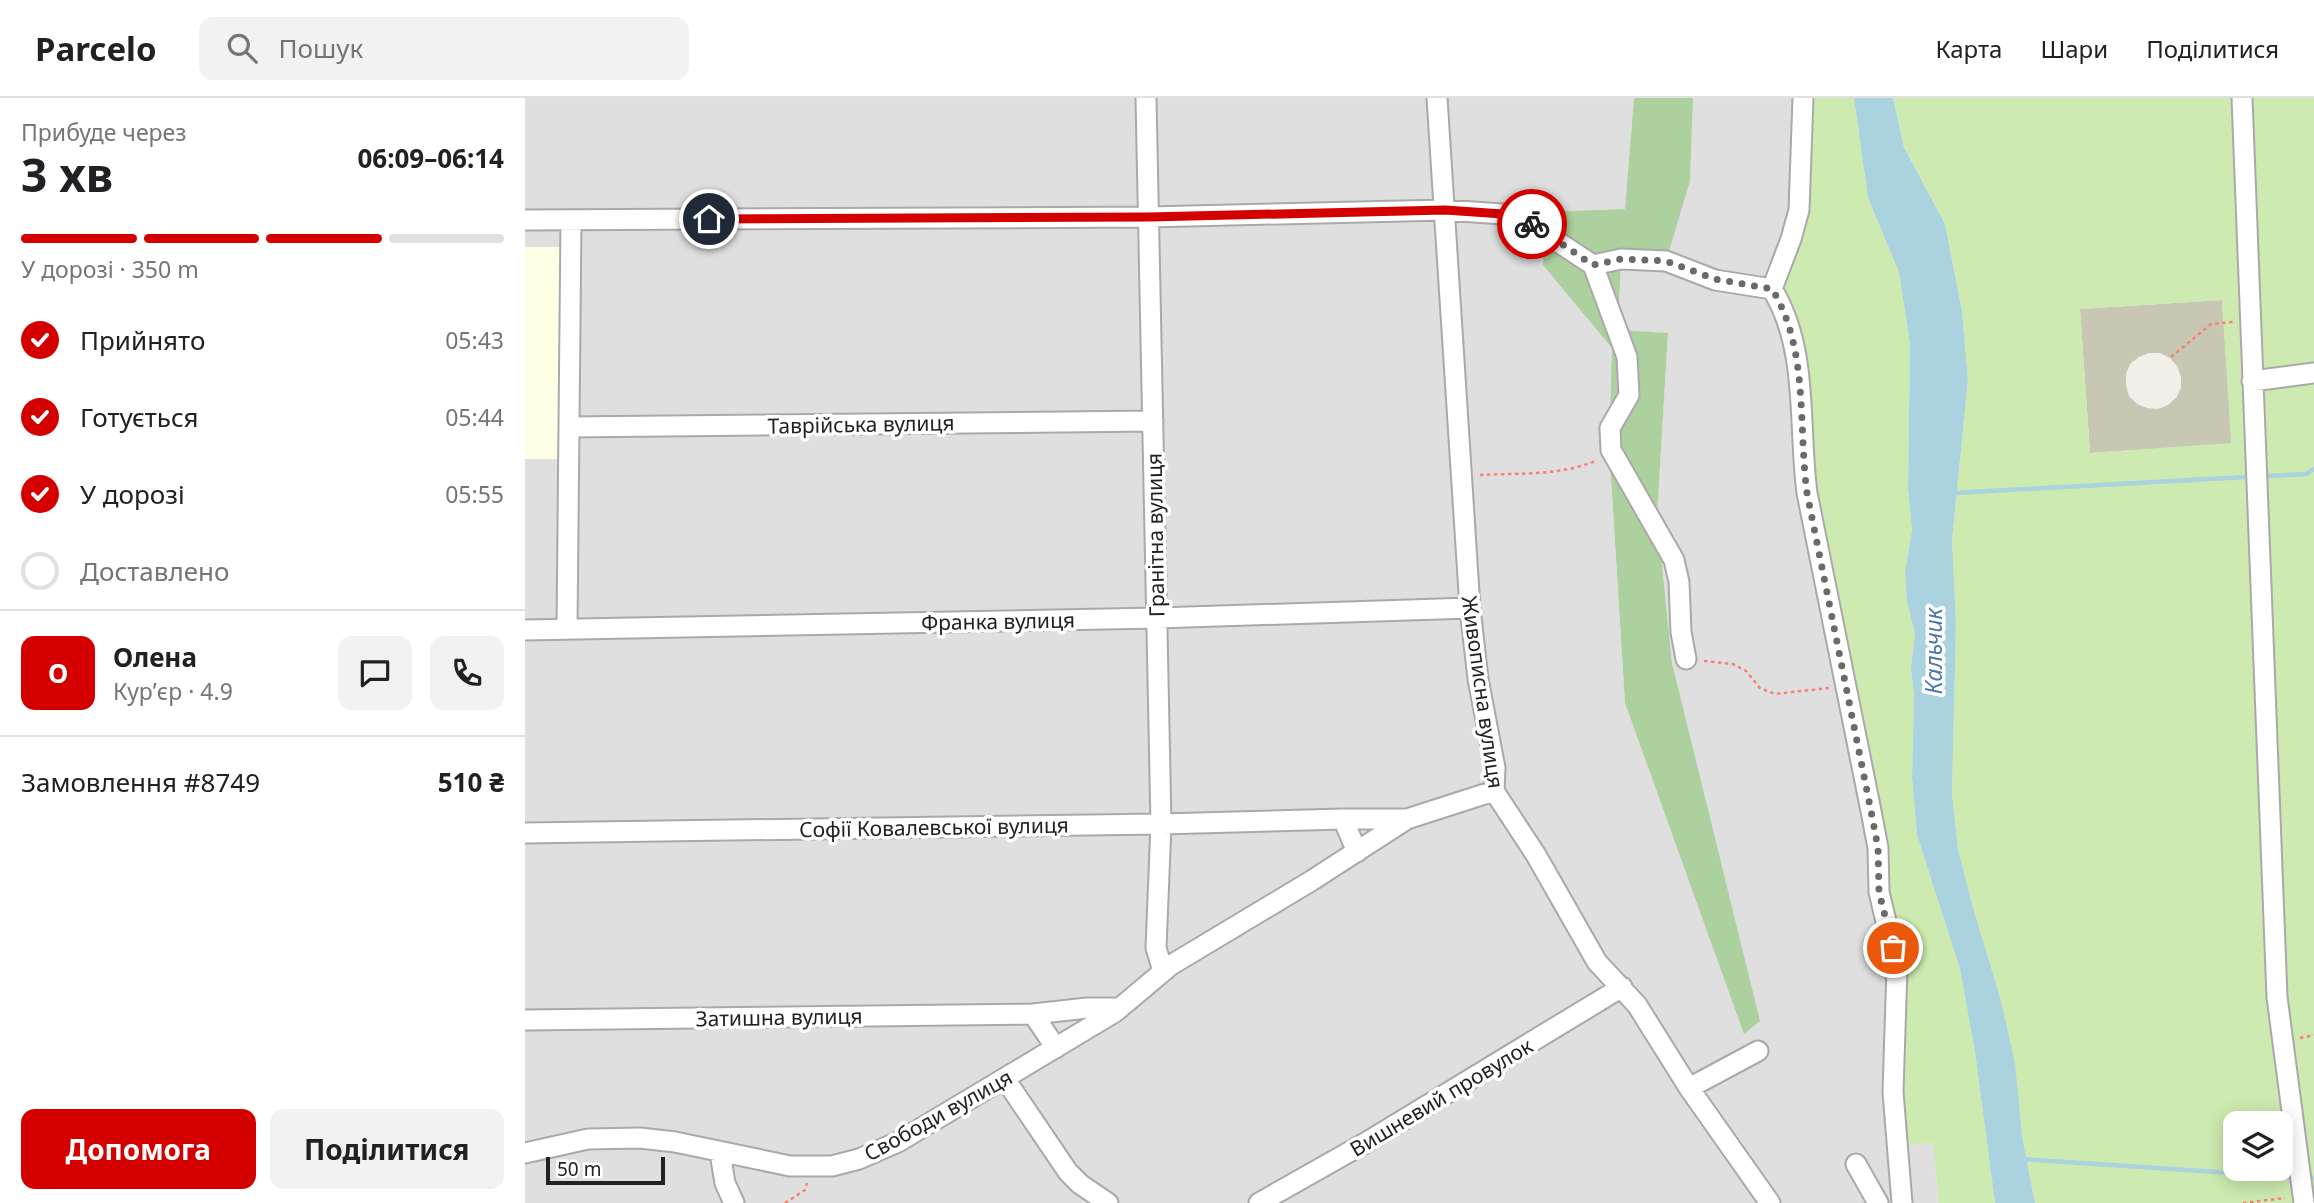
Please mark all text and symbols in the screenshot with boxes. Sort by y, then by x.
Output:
search box [199,17,689,80]
text: Parcelo [35,26,157,71]
icon: search [223,29,261,67]
text: Пошук [279,30,363,66]
text: Карта [1935,32,2002,65]
text: Шари [2040,32,2108,65]
text: Поділитися [2146,32,2279,65]
text: Прибуде через [21,116,186,148]
text: 06:09–06:14 [357,140,504,176]
text: 3 хв [21,143,113,205]
pin [679,189,739,249]
courier [1497,189,1567,259]
icon: home [690,200,728,238]
icon: bike [1513,205,1551,243]
text: У дорозі · 350 m [21,253,199,285]
icon: check [21,321,59,359]
text: Прийнято [80,322,205,358]
text: 05:43 [445,324,504,356]
icon: check [21,398,59,436]
text: Готується [80,399,199,435]
text: 05:44 [445,401,504,433]
street label: Таврійська вулиця [767,408,955,440]
street label: Гранітна вулиця [1140,453,1170,617]
icon: check [21,475,59,513]
text: У дорозі [80,476,185,512]
text: 05:55 [445,478,504,510]
text: Доставлено [80,553,229,589]
street label: Живописна вулиця [1456,594,1510,790]
street label: Франка вулиця [921,606,1075,636]
water label: Кальчик [1917,606,1949,694]
button: chat [338,636,412,710]
button: phone [430,636,504,710]
text: Олена [113,639,197,675]
text: О [48,655,68,691]
text: Кур’єр · 4.9 [113,675,233,707]
text: Замовлення #8749 [21,764,260,800]
text: 510 ₴ [438,764,504,800]
street label: Софії Ковалевської вулиця [799,811,1069,843]
pin [1863,918,1923,978]
icon: bag [1874,929,1912,967]
street label: Затишна вулиця [695,1002,863,1032]
street label: Вишневий провулок [1344,1031,1538,1163]
street label: Свободи вулиця [859,1063,1017,1167]
button: Допомога [21,1109,256,1189]
button: Поділитися [270,1109,504,1189]
map controls [2223,1111,2293,1181]
button: layers [2223,1111,2293,1181]
scale bar [546,1154,665,1186]
text: 50 m [557,1156,601,1182]

